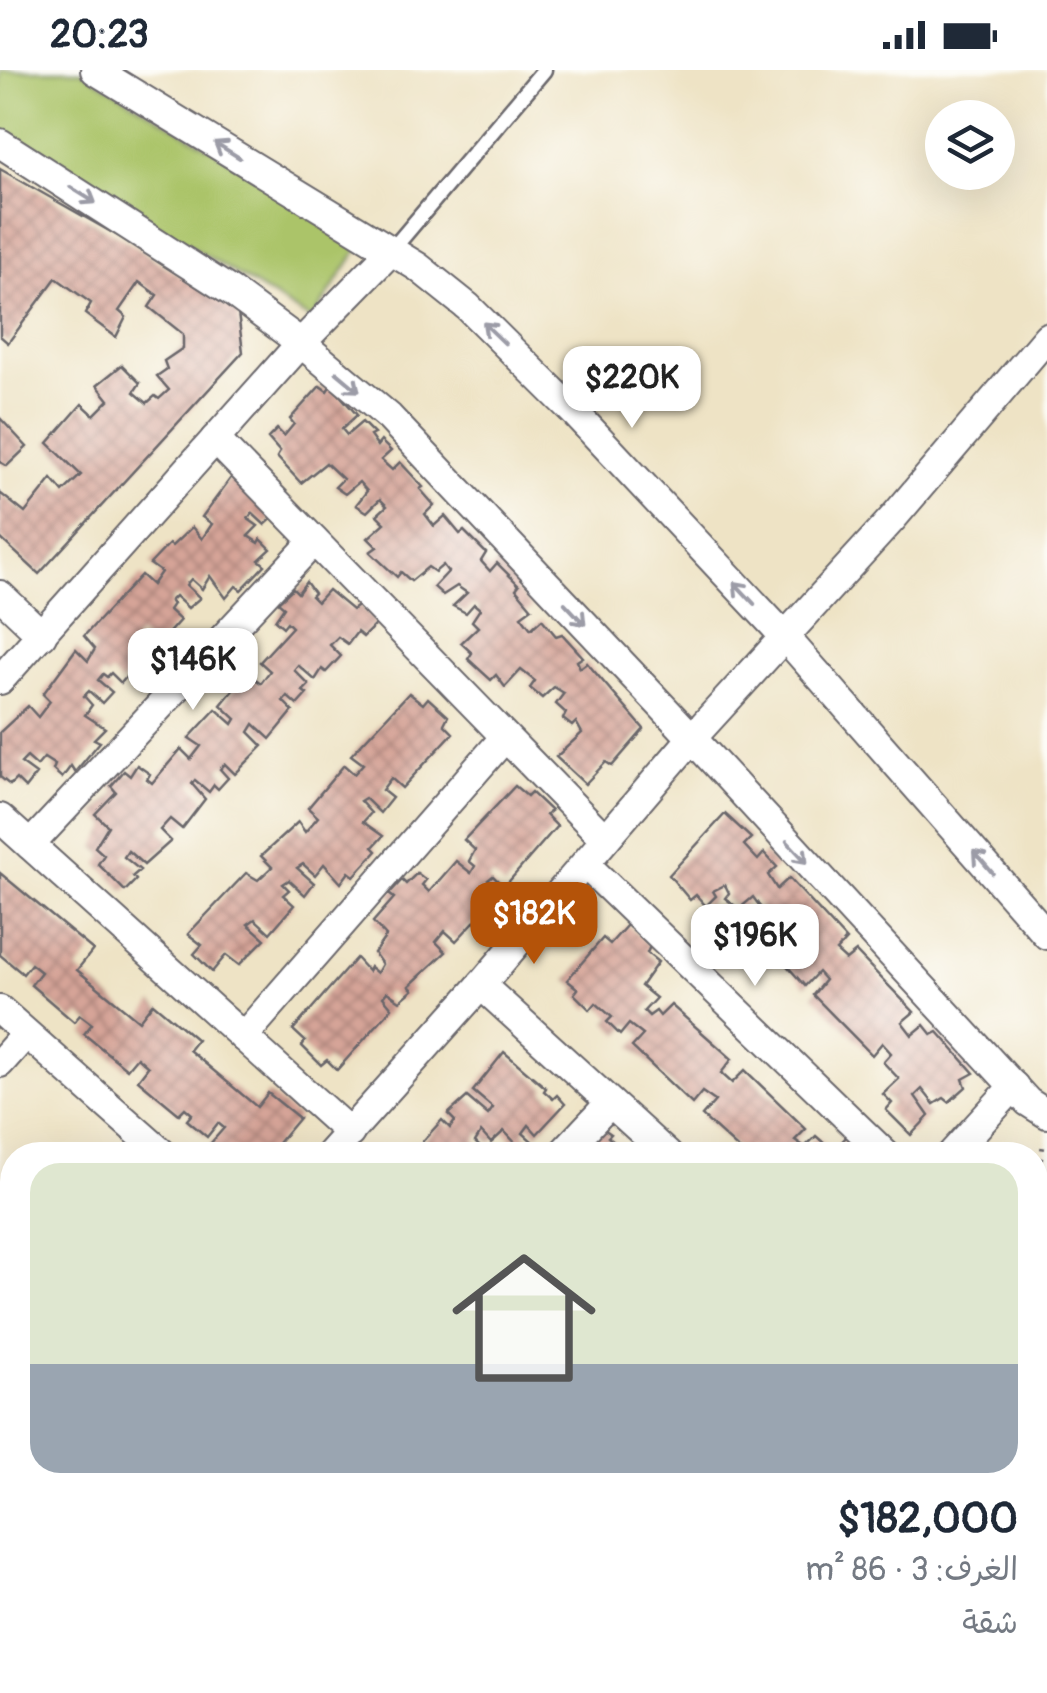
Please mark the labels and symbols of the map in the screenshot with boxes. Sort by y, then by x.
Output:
one-way arrow [213,140,242,161]
one-way arrow [68,185,97,205]
one-way arrow [483,322,507,346]
pin: $220K [562,346,702,431]
one-way arrow [334,371,360,393]
one-way arrow [732,581,755,606]
one-way arrow [563,602,587,626]
pin: $146K [123,628,263,713]
one-way arrow [785,839,809,863]
one-way arrow [971,850,994,875]
pin: $182K [464,882,604,967]
pin: $196K [685,904,825,989]

